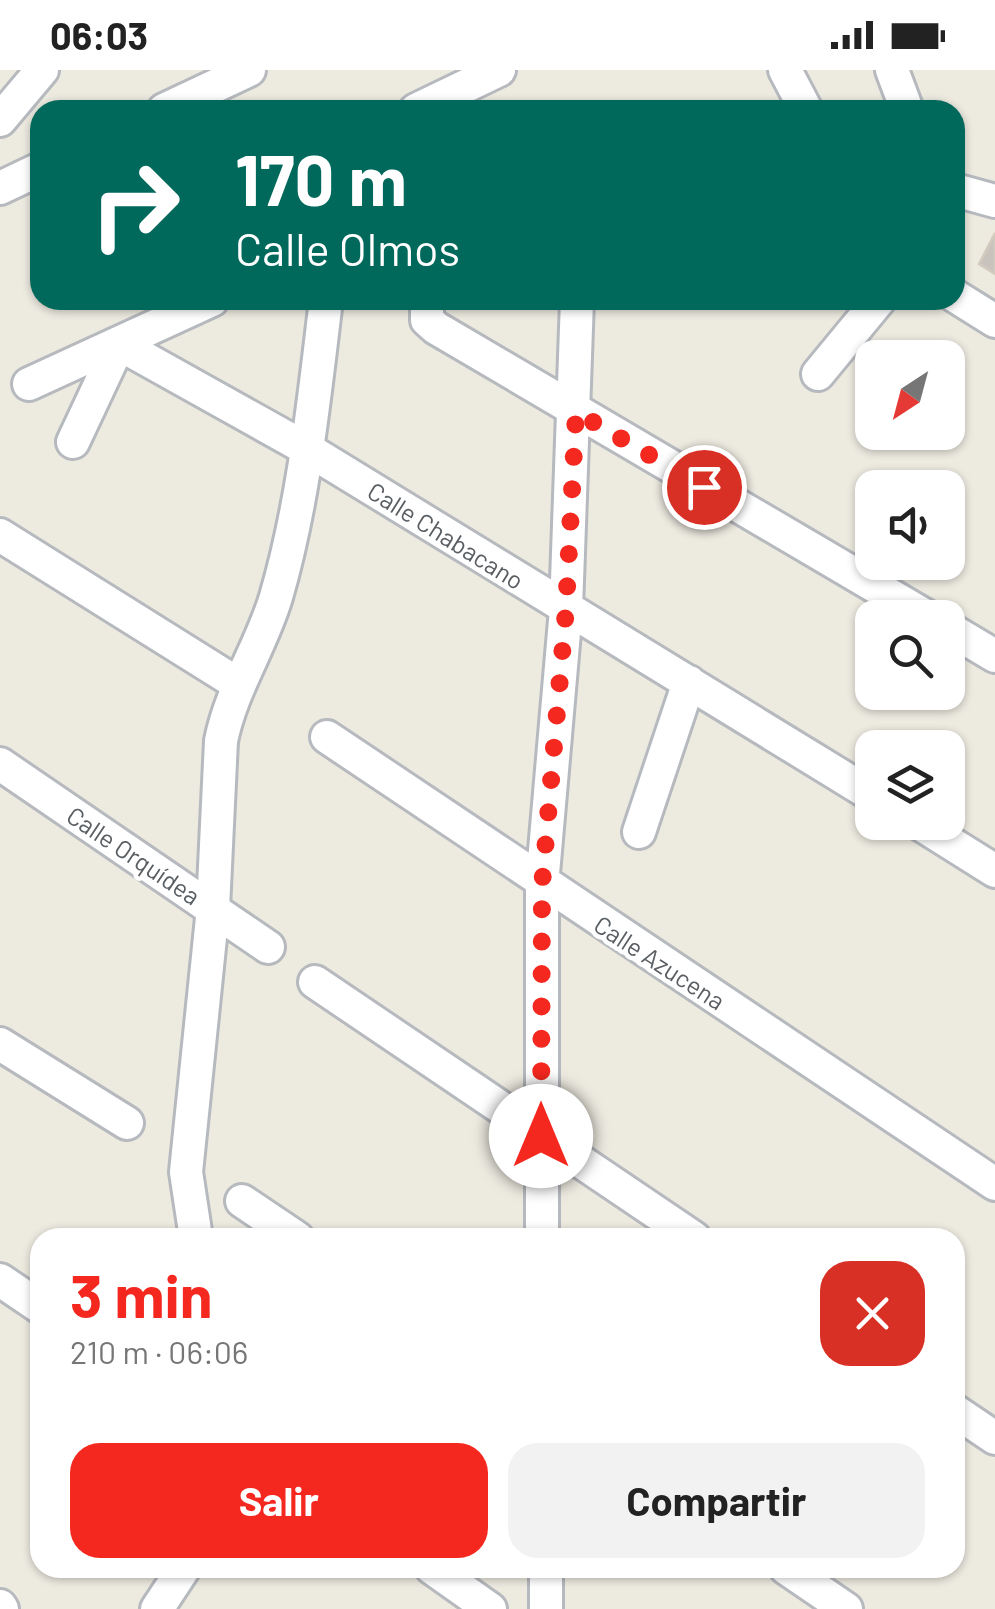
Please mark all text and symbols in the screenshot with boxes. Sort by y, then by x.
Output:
text: 06:03 [50,12,148,58]
text: 170 m [235,136,407,220]
icon: right [70,140,200,270]
text: Calle Olmos [235,221,460,275]
north arrow [855,340,965,450]
map controls [855,340,965,840]
pin [662,445,747,530]
icon: arrive [677,460,732,515]
button: sound [855,470,965,580]
street label: Calle Chabacano [363,475,529,595]
button: search [855,600,965,710]
button: layers [855,730,965,840]
street label: Calle Orquídea [62,799,206,911]
street label: Calle Azucena [589,909,731,1015]
position arrow [489,1084,593,1188]
text: 3 min [70,1258,213,1330]
button: close [820,1261,925,1366]
text: 210 m · 06:06 [70,1332,248,1370]
button: Salir [70,1443,488,1558]
button: Compartir [508,1443,925,1558]

